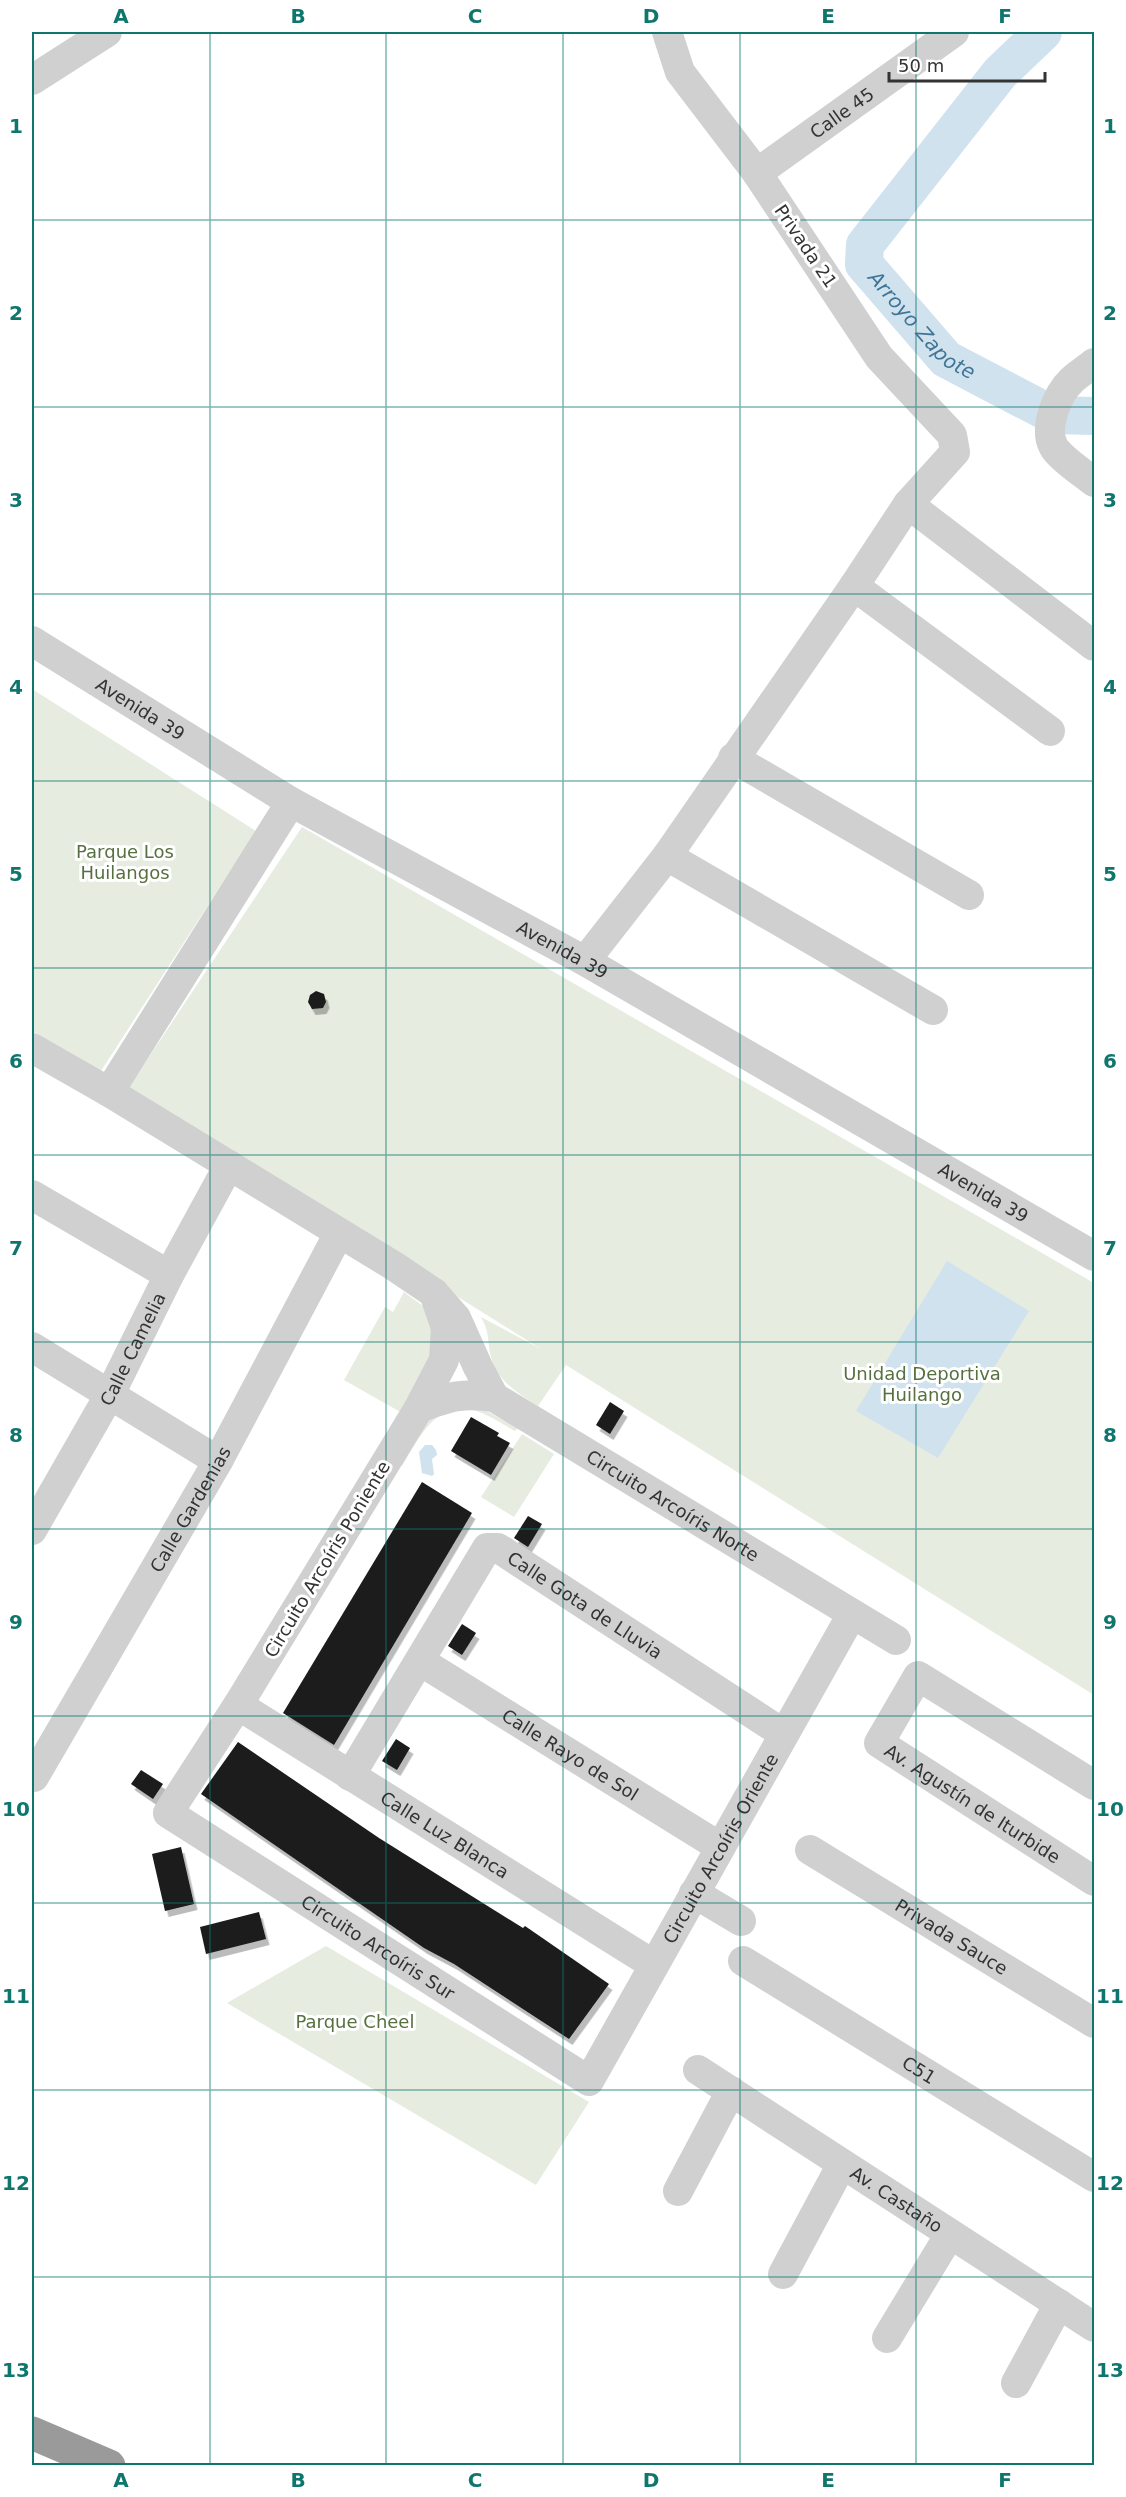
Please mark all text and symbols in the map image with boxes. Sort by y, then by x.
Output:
text: A [113,4,129,28]
text: B [290,4,306,28]
text: C [468,4,482,28]
text: D [643,4,659,28]
text: E [821,4,835,28]
text: F [998,4,1012,28]
scale bar [889,45,1045,83]
text: 50 m [898,55,944,76]
street label: Calle 45 [806,83,878,142]
text: 1 [9,114,23,138]
text: 1 [1103,114,1117,138]
street label: Privada 21 [771,200,841,292]
water label: Arroyo Zapote [862,264,979,384]
text: 2 [9,301,23,325]
text: 2 [1103,301,1117,325]
text: 3 [9,488,23,512]
text: 3 [1103,488,1117,512]
street label: Avenida 39 [92,673,189,744]
text: 4 [9,675,23,699]
text: 4 [1103,675,1117,699]
park label: Parque Los Huilangos [76,841,174,883]
text: 5 [9,862,23,886]
text: 5 [1103,862,1117,886]
street label: Avenida 39 [514,916,612,983]
text: 6 [9,1049,23,1073]
text: 6 [1103,1049,1117,1073]
street label: Avenida 39 [935,1158,1032,1226]
text: 7 [9,1236,23,1260]
text: 7 [1103,1236,1117,1260]
street label: Calle Camelia [95,1289,169,1409]
park label: Unidad Deportiva Huilango [843,1363,1001,1405]
text: 8 [9,1423,23,1447]
text: 8 [1103,1423,1117,1447]
street label: Calle Gardenias [145,1443,234,1576]
street label: Circuito Arcoíris Norte [583,1445,763,1565]
street label: Circuito Arcoíris Poniente [260,1457,394,1661]
street label: Calle Gota de Lluvia [504,1547,667,1663]
text: 9 [9,1610,23,1634]
text: 9 [1103,1610,1117,1634]
street label: Calle Rayo de Sol [498,1704,643,1804]
street label: Av. Agustín de Iturbide [881,1739,1064,1867]
street label: Circuito Arcoíris Oriente [658,1749,782,1947]
street label: Calle Luz Blanca [377,1786,513,1882]
text: 10 [2,1797,30,1821]
text: 10 [1096,1797,1124,1821]
street label: Circuito Arcoíris Sur [298,1890,459,2004]
street label: Privada Sauce [892,1894,1012,1979]
text: 11 [2,1984,30,2008]
text: 11 [1096,1984,1124,2008]
park label: Parque Cheel [296,2011,414,2032]
street label: C51 [899,2051,940,2088]
street label: Av. Castaño [847,2161,947,2237]
text: 12 [2,2171,30,2195]
text: 12 [1096,2171,1124,2195]
text: 13 [2,2358,30,2382]
text: 13 [1096,2358,1124,2382]
text: A [113,2468,129,2492]
text: B [290,2468,306,2492]
text: C [468,2468,482,2492]
text: D [643,2468,659,2492]
text: E [821,2468,835,2492]
text: F [998,2468,1012,2492]

